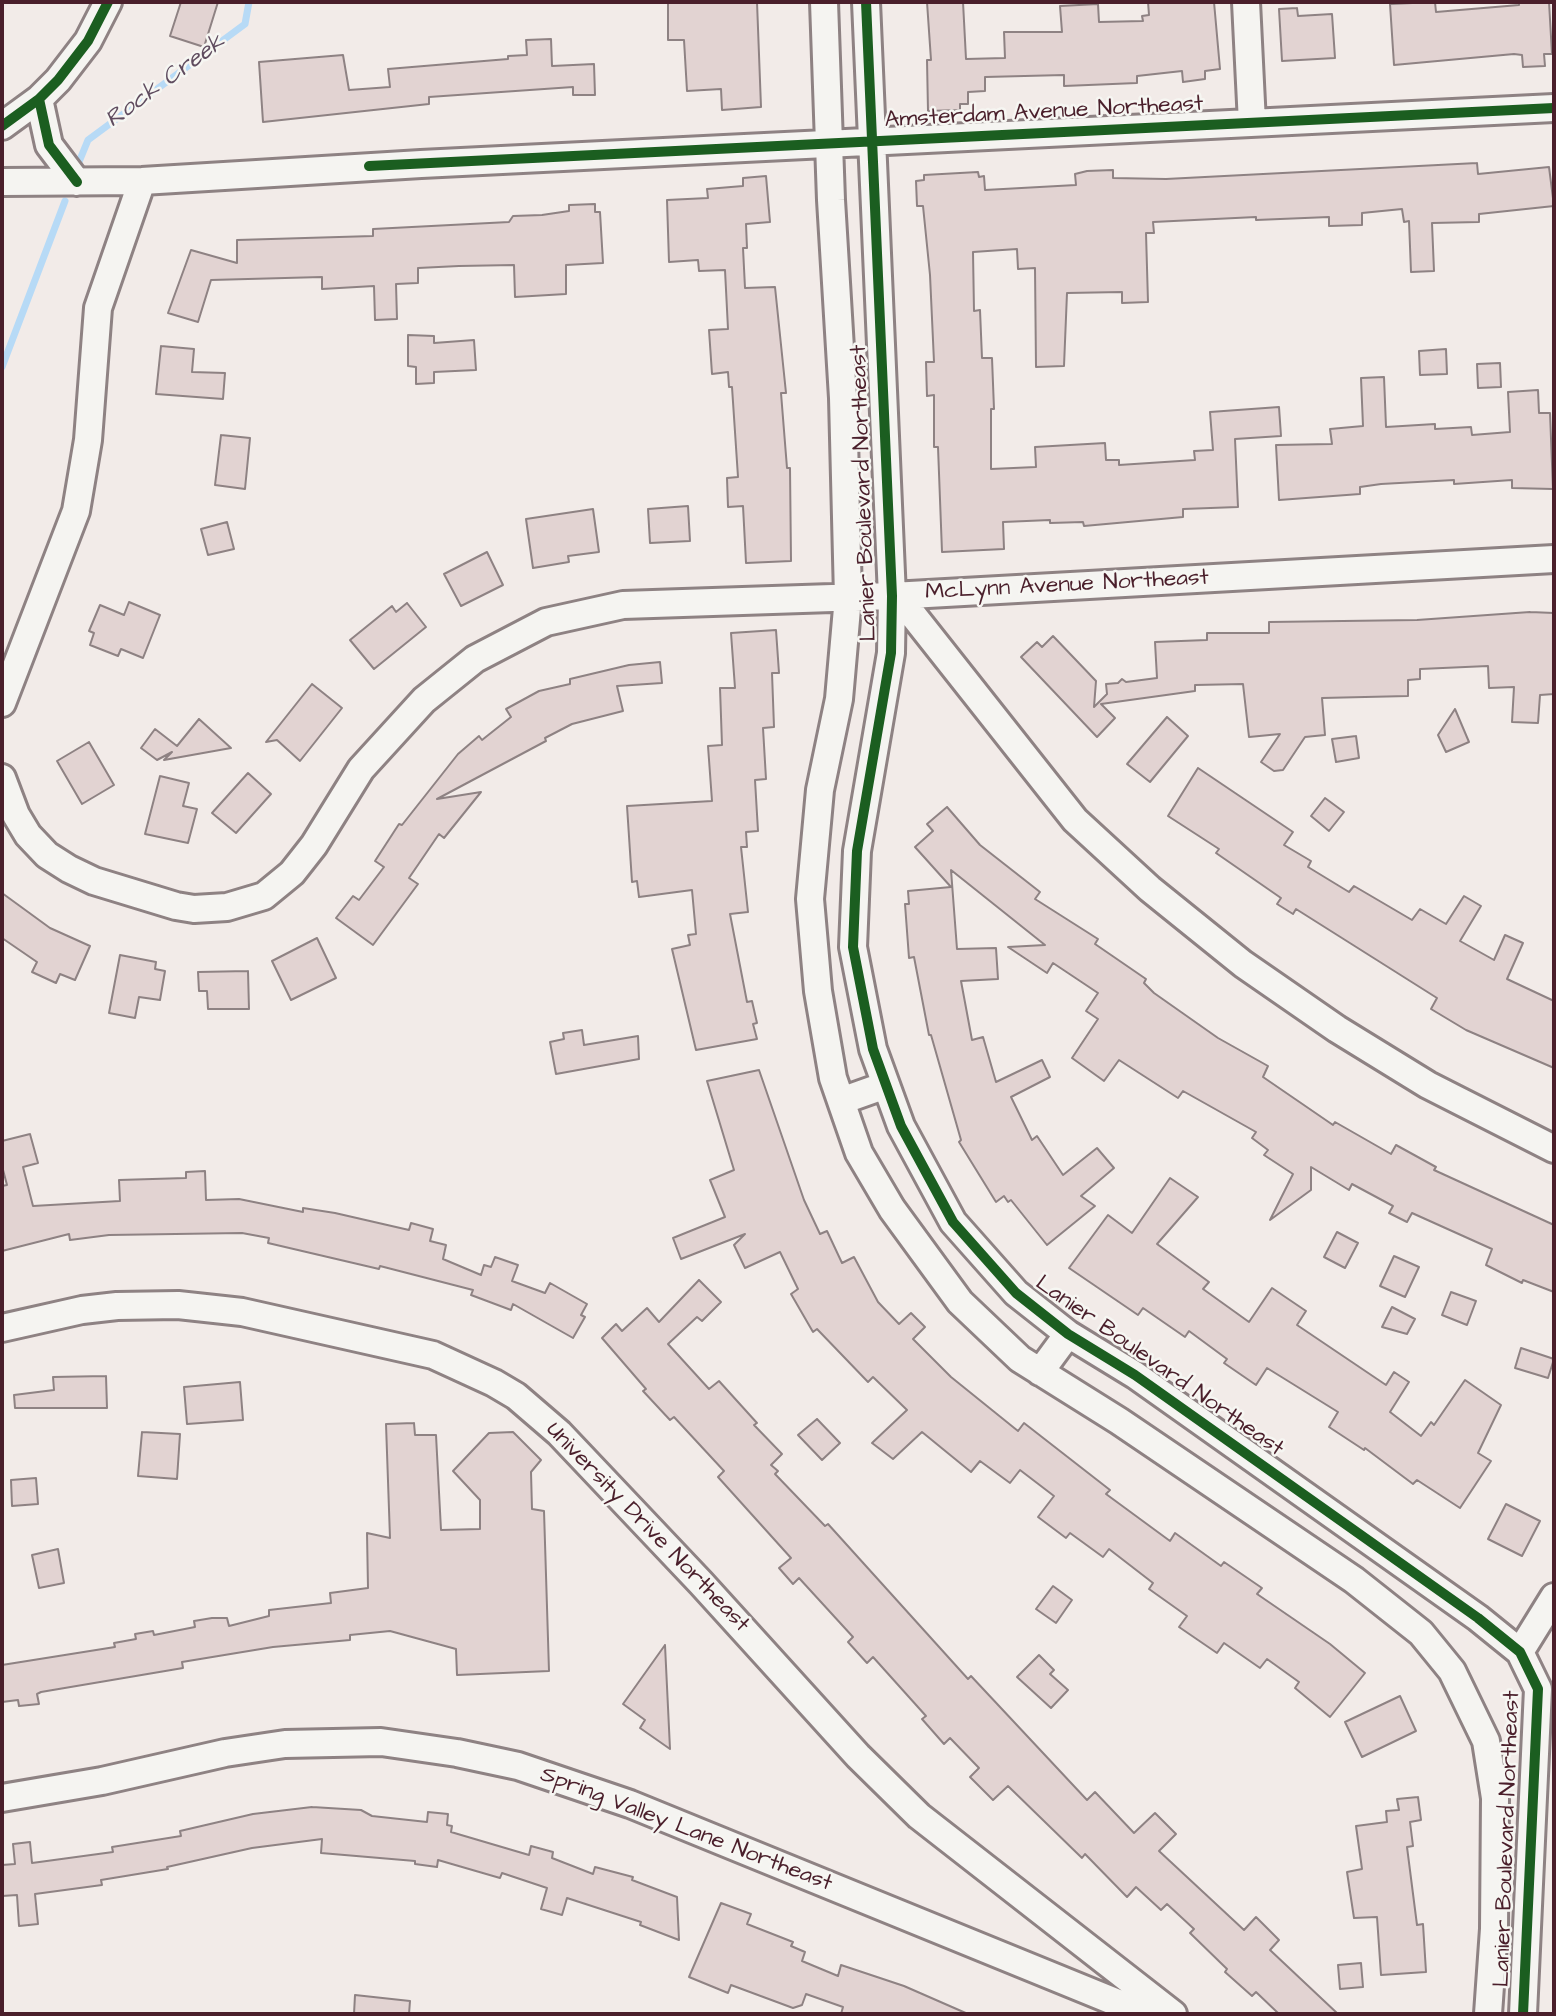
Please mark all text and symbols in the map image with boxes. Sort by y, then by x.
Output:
water label: Rock Creek [100,29,232,135]
street label: Amsterdam Avenue Northeast [884,91,1204,135]
street label: Lanier Boulevard Northeast [846,344,884,642]
street label: McLynn Avenue Northeast [924,565,1210,607]
street label: Lanier Boulevard Northeast [1029,1271,1289,1463]
street label: University Drive Northeast [539,1417,755,1639]
street label: Lanier Boulevard Northeast [1489,1690,1527,1988]
street label: Spring Valley Lane Northeast [536,1761,836,1899]

